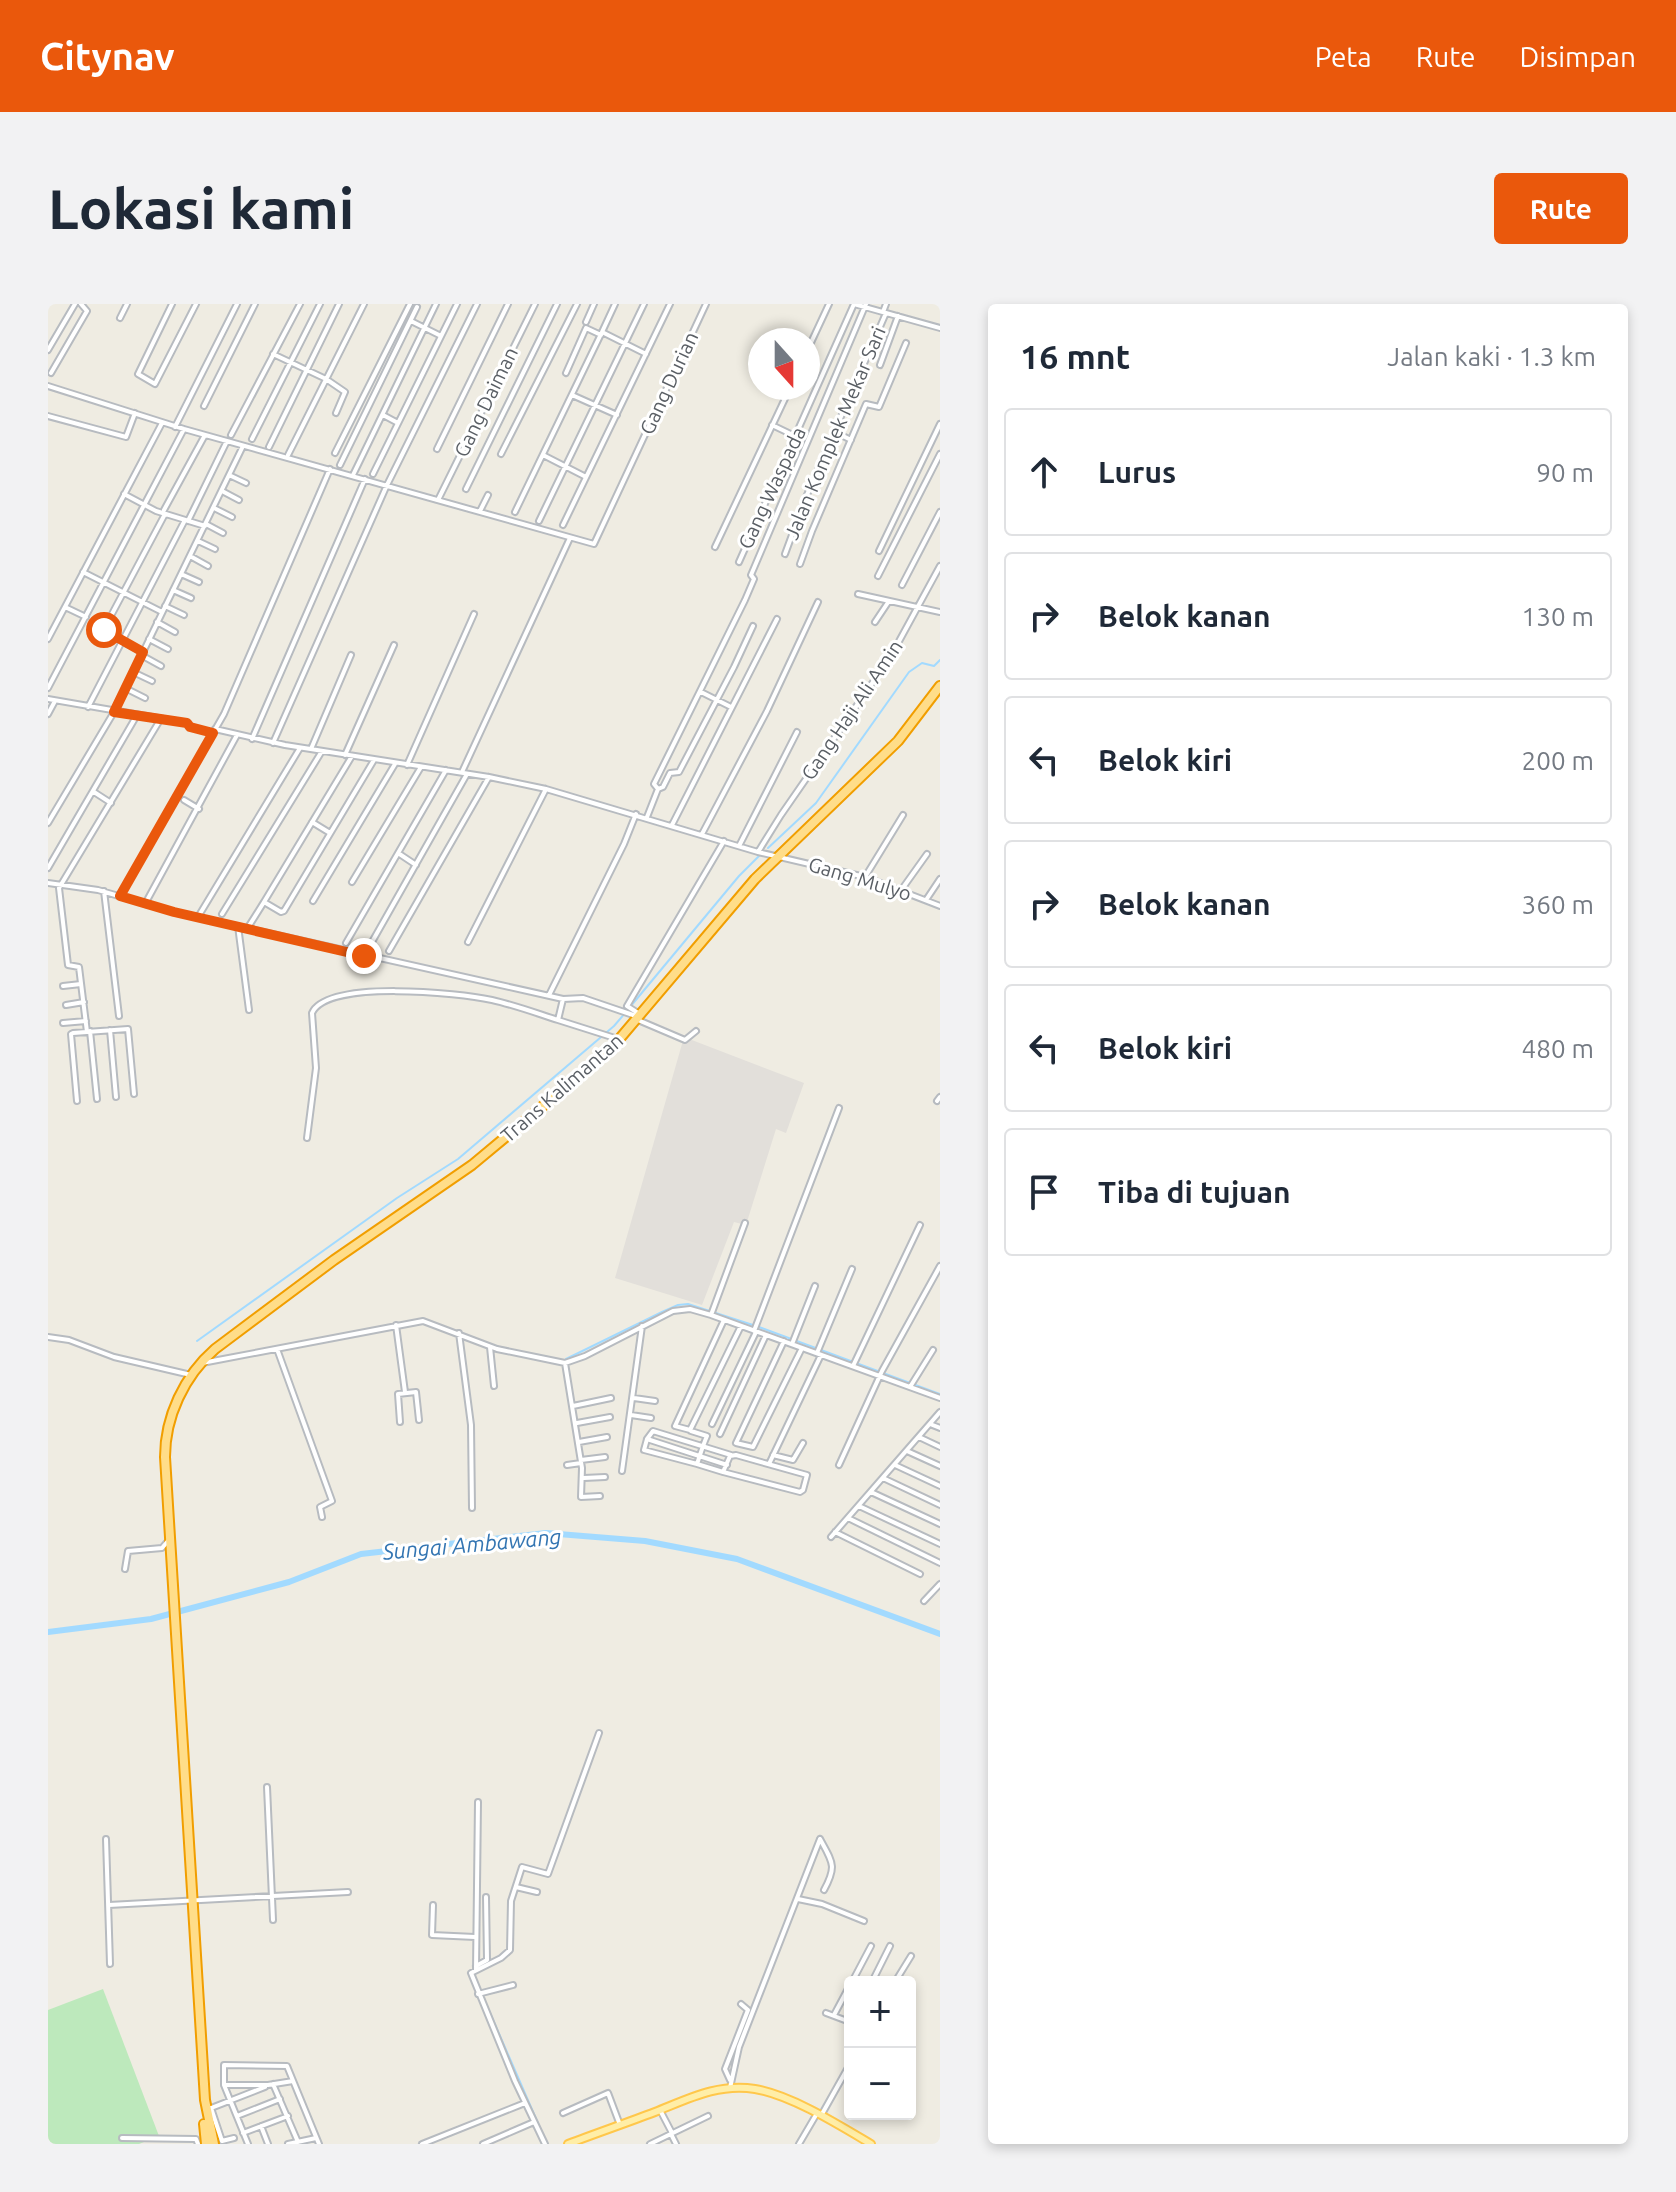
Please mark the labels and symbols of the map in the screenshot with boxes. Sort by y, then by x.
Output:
street label: Jalan Komplek Mekar Sari [779,323,890,543]
street label: Gang Durian [635,328,702,438]
north arrow [748,328,820,400]
street label: Gang Daiman [449,343,522,460]
street label: Gang Waspada [733,423,810,552]
route start [86,612,122,648]
street label: Gang Haji Ali Amin [796,635,907,784]
street label: Gang Mulyo [806,852,914,905]
route end [346,938,382,974]
street label: Trans Kalimantan [496,1028,627,1147]
water label: Sungai Ambawang [381,1523,562,1564]

